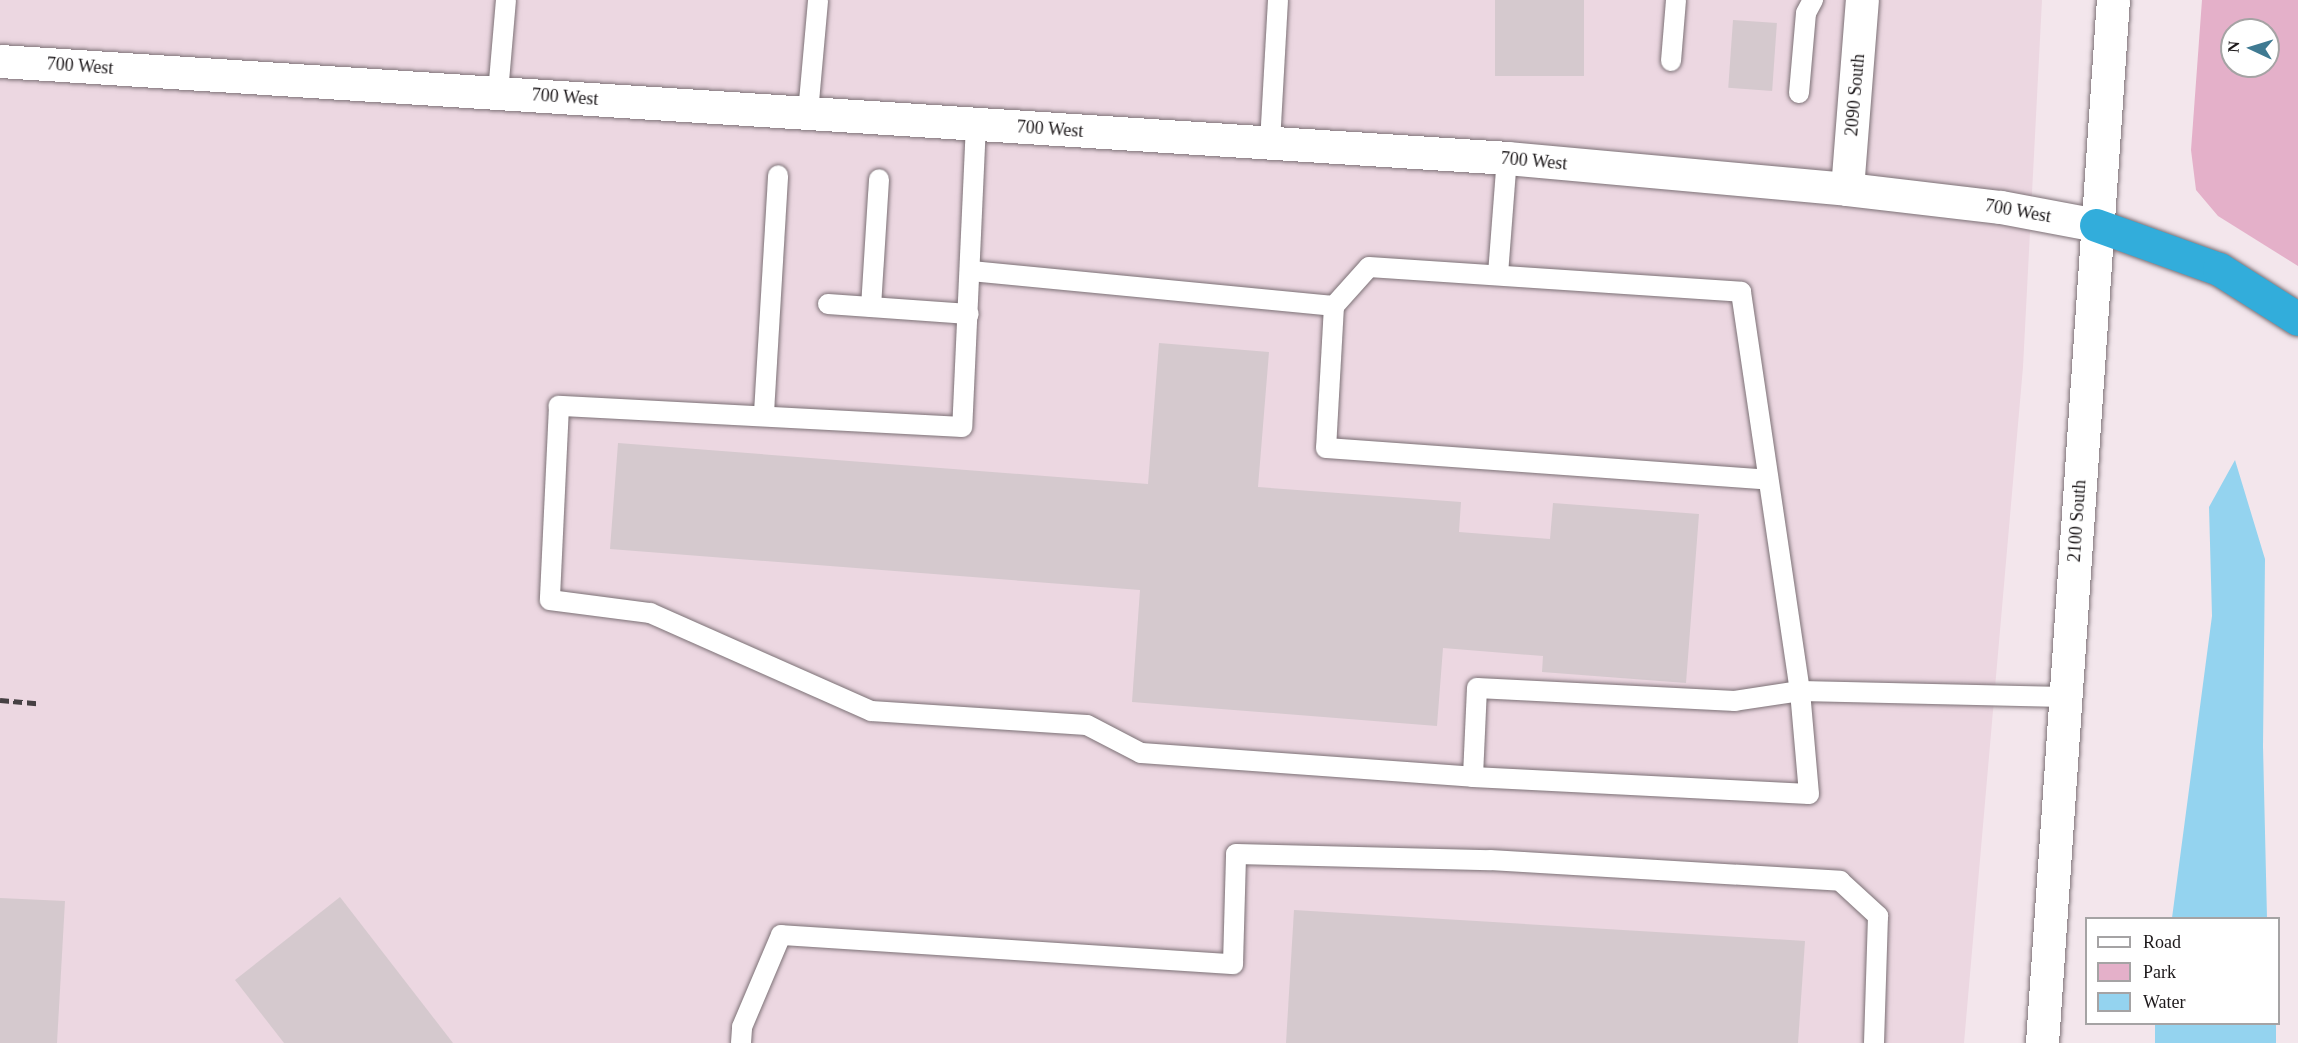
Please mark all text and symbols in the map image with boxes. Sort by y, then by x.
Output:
north arrow [2220,18,2280,78]
text: N [2225,40,2242,53]
street label: 700 West [46,53,114,79]
street label: 2090 South [1841,53,1869,137]
street label: 700 West [531,84,599,110]
street label: 700 West [1016,116,1084,142]
street label: 700 West [1500,147,1568,175]
street label: 700 West [1983,195,2053,227]
street label: 2100 South [2063,479,2091,563]
legend [2085,917,2280,1025]
text: Road [2143,932,2181,952]
text: Park [2143,962,2176,982]
text: Water [2143,992,2186,1012]

